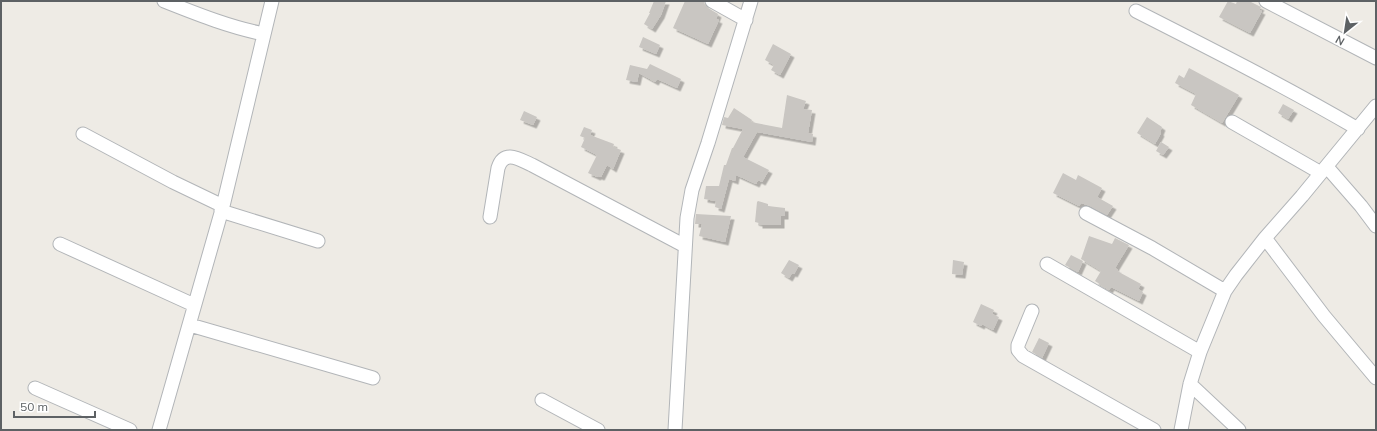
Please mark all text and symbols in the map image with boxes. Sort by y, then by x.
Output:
north arrow [1325,12,1365,52]
text: N [1333,33,1347,49]
scale bar [14,393,95,419]
text: 50 m [20,399,48,414]

